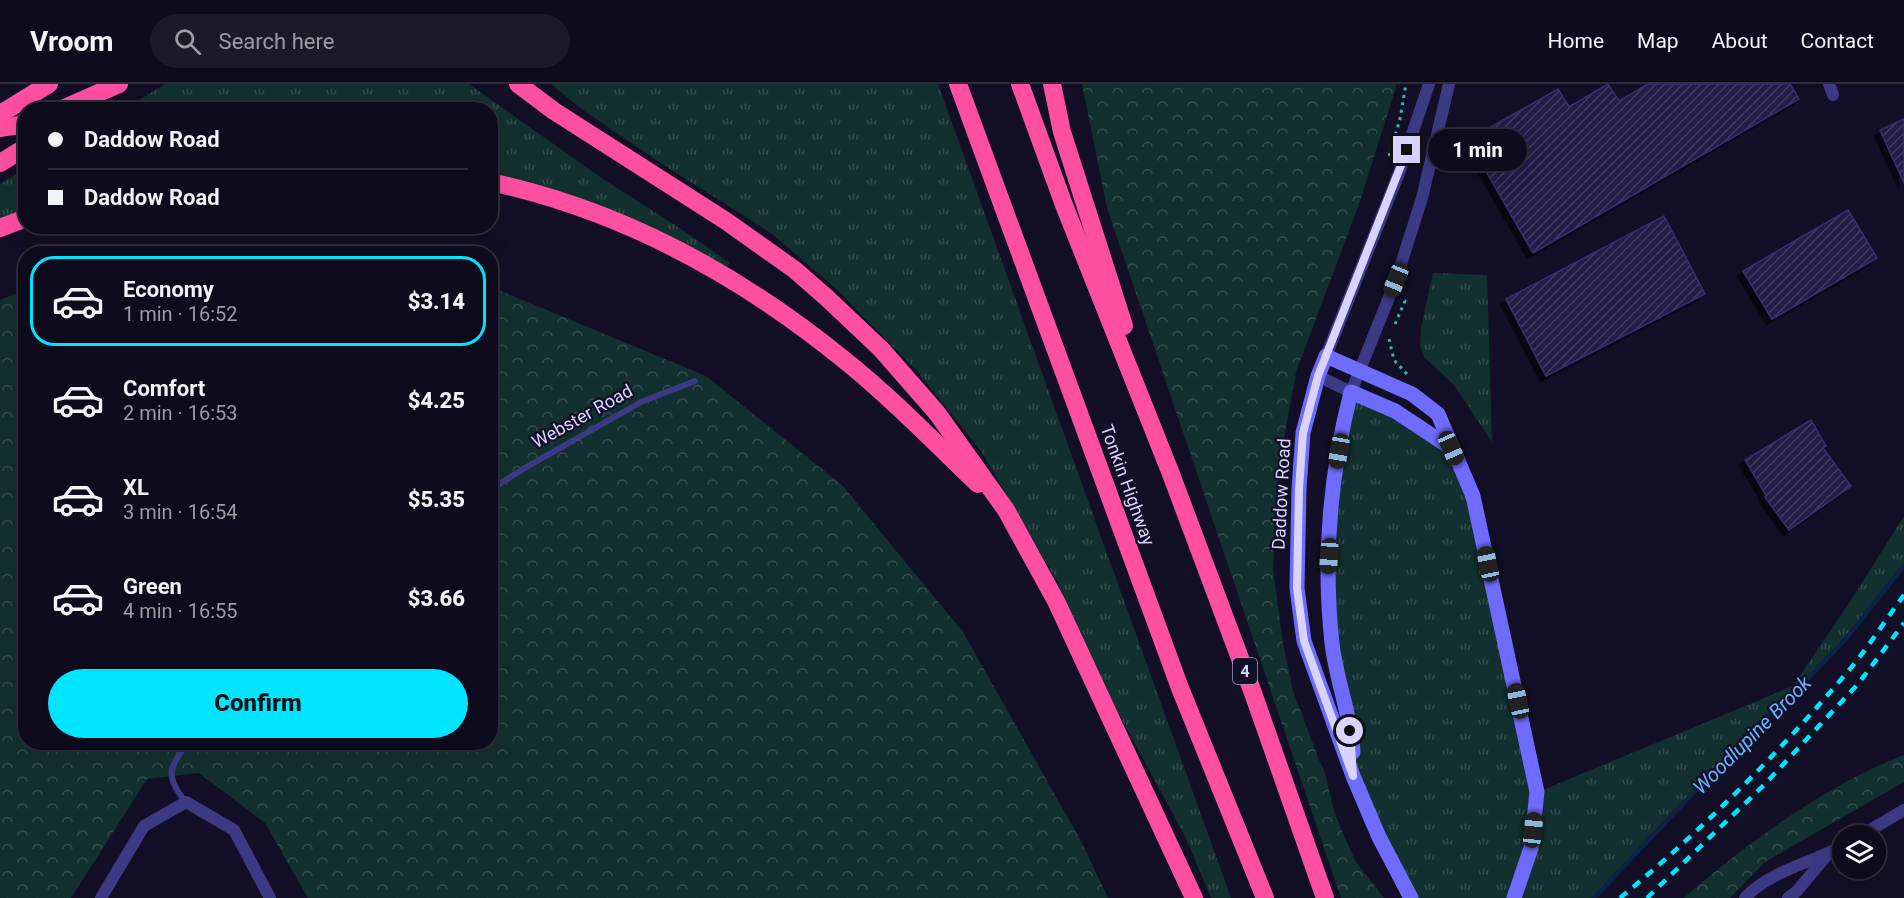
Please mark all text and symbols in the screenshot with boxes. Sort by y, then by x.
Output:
search box [150,14,570,68]
text: Vroom [30,25,114,58]
icon: search [171,25,204,58]
text: Search here [219,29,334,54]
text: Home [1548,29,1604,53]
text: Map [1637,29,1679,53]
text: About [1712,29,1768,53]
text: Contact [1801,29,1874,53]
text: Daddow Road [84,127,220,152]
callout: 1 min [1428,129,1527,171]
route end [1393,136,1420,163]
text: 1 min [1452,138,1503,162]
text: Daddow Road [84,185,220,210]
car [1381,260,1411,300]
icon: car [51,274,105,328]
text: Economy [123,277,214,302]
text: $3.14 [408,289,465,314]
text: 1 min · 16:52 [123,302,238,326]
icon: car [51,373,105,427]
text: Comfort [123,376,205,401]
street label: Webster Road [528,380,636,452]
text: $4.25 [408,388,465,413]
text: 2 min · 16:53 [123,401,238,425]
street label: Tonkin Highway [1096,422,1160,549]
car [1435,428,1467,468]
car [1327,432,1351,470]
street label: Daddow Road [1268,438,1294,550]
icon: car [51,472,105,526]
text: XL [123,475,149,500]
text: $5.35 [408,487,465,512]
text: 3 min · 16:54 [123,500,238,524]
car [1319,537,1339,575]
car [1475,545,1501,583]
icon: car [51,571,105,625]
text: Green [123,574,182,599]
text: $3.66 [408,586,465,611]
text: 4 min · 16:55 [123,599,238,623]
road number: 4 [1233,658,1257,684]
button: Confirm [48,669,468,738]
water label: Woodlupine Brook [1688,670,1817,799]
car [1505,682,1531,720]
route start [1336,717,1363,744]
car [1522,811,1544,849]
map controls [1832,825,1886,879]
button: layers [1832,825,1886,879]

